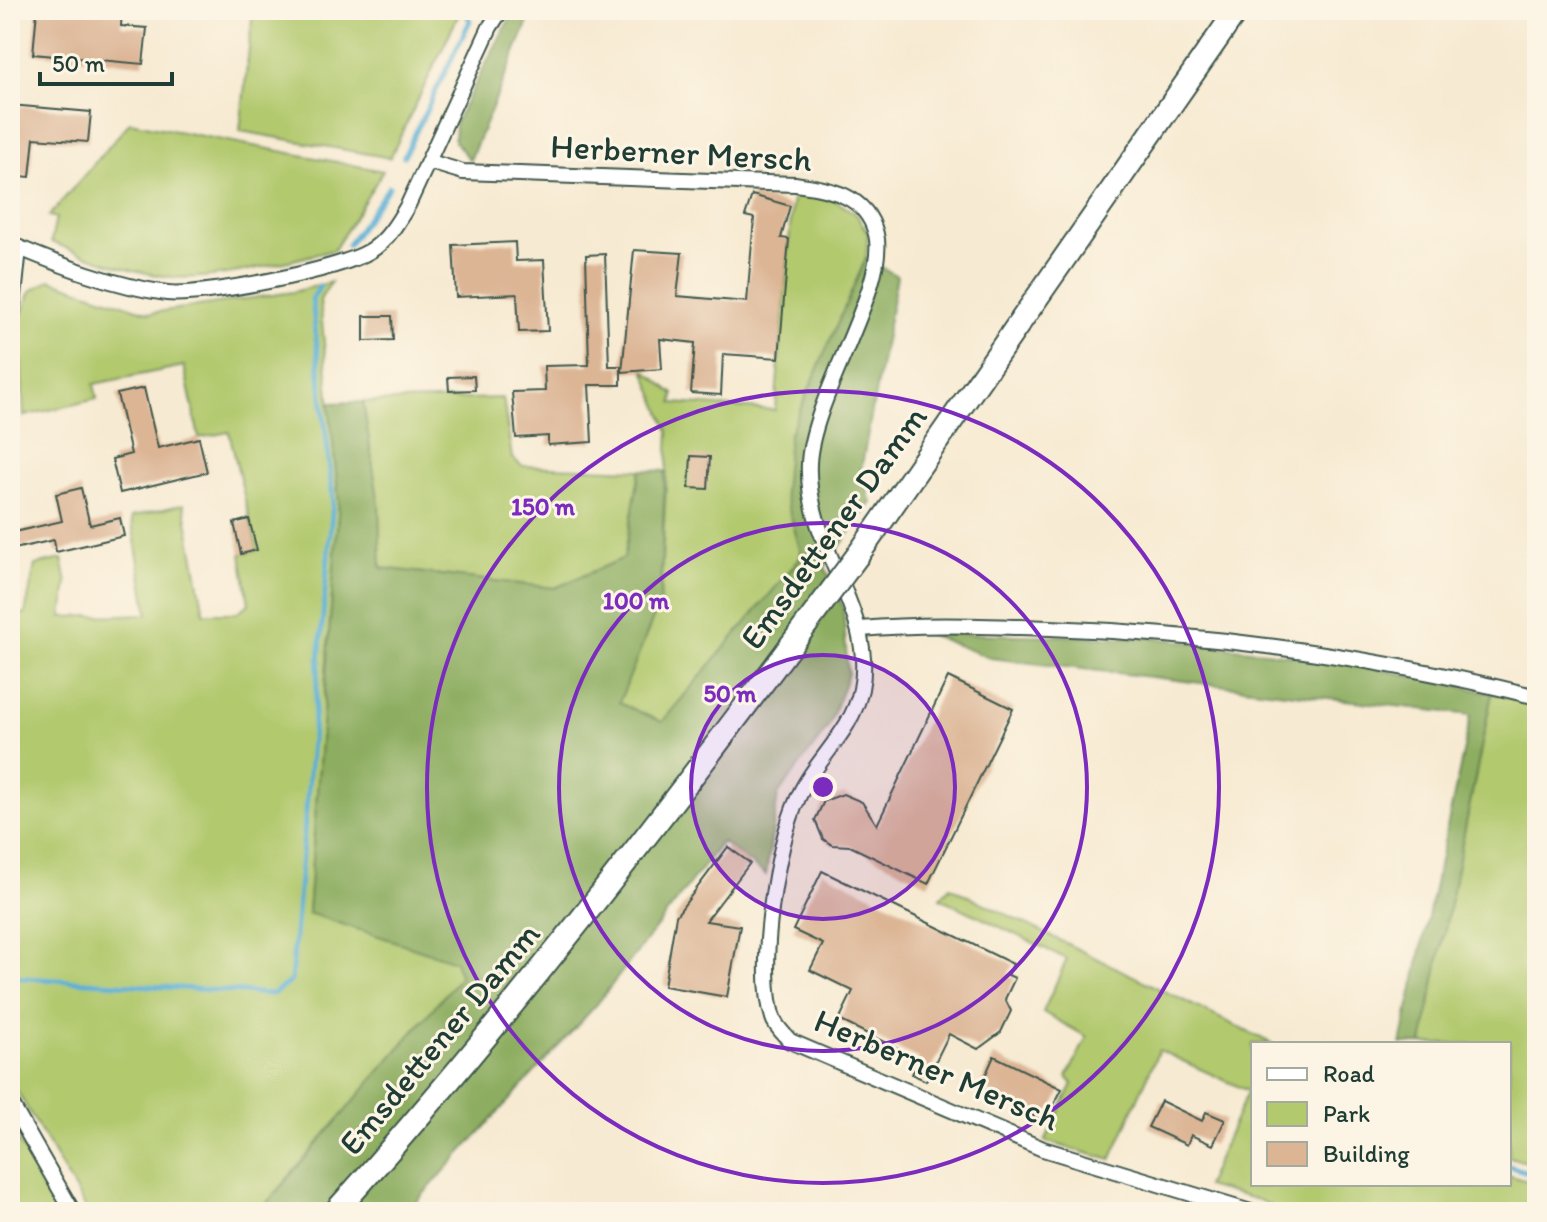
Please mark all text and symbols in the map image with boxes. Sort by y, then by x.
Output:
scale bar [40,36,172,86]
text: 50 m [52,49,105,78]
street label: Herberner Mersch [549,125,813,180]
street label: Emsdettener Damm [731,398,936,657]
text: 150 m [511,492,576,521]
text: 100 m [603,586,670,615]
text: 50 m [704,679,757,708]
centre of rings [809,773,837,801]
street label: Emsdettener Damm [330,914,549,1163]
street label: Herberner Mersch [808,999,1065,1139]
legend [1251,1042,1511,1186]
text: Road [1323,1059,1375,1088]
text: Park [1323,1099,1370,1128]
text: Building [1323,1139,1410,1168]

